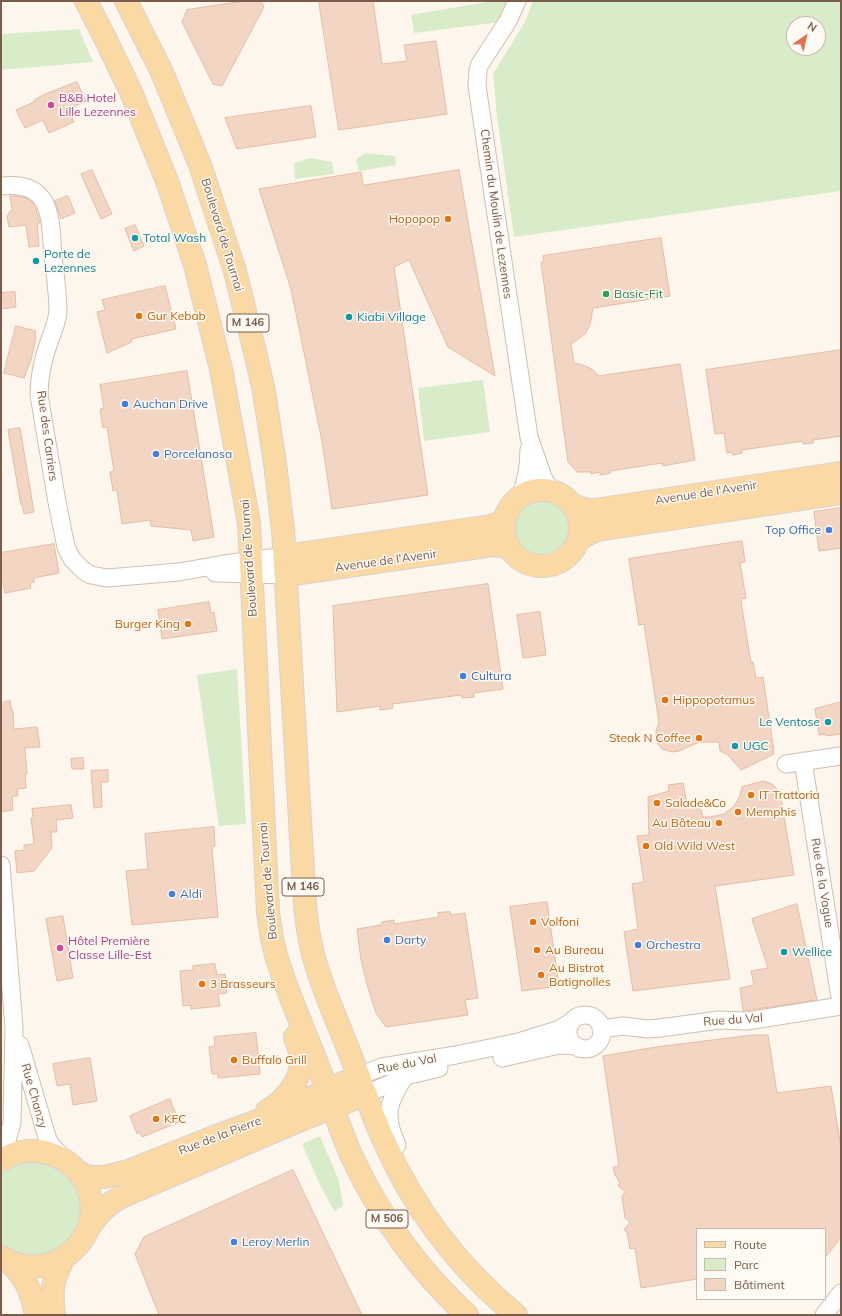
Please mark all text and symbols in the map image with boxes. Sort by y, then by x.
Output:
north arrow [786,16,826,56]
text: N [805,19,820,35]
place label: B&B Hotel Lille Lezennes [59,91,136,119]
marker: B&B Hotel Lille Lezennes [46,100,56,110]
street label: Chemin du Moulin de Lezennes [477,128,515,300]
street label: Boulevard de Tournai [198,177,246,293]
place label: Hopopop [389,212,440,226]
marker: Hopopop [443,214,453,224]
place label: Total Wash [143,231,206,245]
marker: Total Wash [130,233,140,243]
place label: Porte de Lezennes [44,247,96,275]
marker: Porte de Lezennes [31,256,41,266]
place label: Basic-Fit [614,287,663,301]
marker: Basic-Fit [601,289,611,299]
place label: Gur Kebab [147,309,206,323]
place label: Kiabi Village [357,310,426,324]
marker: Gur Kebab [134,311,144,321]
marker: Kiabi Village [344,312,354,322]
road number: M 146 [227,314,269,332]
street label: Rue des Carriers [34,390,60,482]
place label: Auchan Drive [133,397,208,411]
marker: Auchan Drive [120,399,130,409]
place label: Porcelanosa [164,447,232,461]
marker: Porcelanosa [151,449,161,459]
street label: Avenue de l'Avenir [654,478,758,508]
street label: Boulevard de Tournai [238,499,260,617]
place label: Top Office [765,523,821,537]
marker: Top Office [824,525,834,535]
street label: Avenue de l'Avenir [334,547,438,575]
place label: Burger King [115,617,180,631]
marker: Burger King [183,619,193,629]
place label: Cultura [471,669,511,683]
marker: Cultura [458,671,468,681]
place label: Hippopotamus [673,693,755,707]
marker: Hippopotamus [660,695,670,705]
place label: Le Ventose [759,715,820,729]
marker: Le Ventose [823,717,833,727]
place label: Steak N Coffee [609,731,691,745]
marker: Steak N Coffee [694,733,704,743]
place label: UGC [743,739,769,753]
marker: UGC [730,741,740,751]
place label: IT Trattoria [759,788,820,802]
marker: IT Trattoria [746,790,756,800]
place label: Salade&Co [665,796,726,810]
marker: Salade&Co [652,798,662,808]
place label: Memphis [746,805,796,819]
marker: Memphis [733,807,743,817]
place label: Au Bâteau [652,816,711,830]
marker: Au Bâteau [714,818,724,828]
street label: Boulevard de Tournai [256,822,280,940]
street label: Rue de la Vague [808,837,836,929]
place label: Old Wild West [654,839,735,853]
marker: Old Wild West [641,841,651,851]
road number: M 146 [282,878,324,896]
place label: Aldi [180,887,202,901]
marker: Aldi [167,889,177,899]
place label: Volfoni [541,915,579,929]
marker: Volfoni [528,917,538,927]
place label: Darty [395,933,426,947]
place label: Hôtel Première Classe Lille-Est [68,934,152,962]
marker: Darty [382,935,392,945]
place label: Orchestra [646,938,701,952]
marker: Orchestra [633,940,643,950]
marker: Hôtel Première Classe Lille-Est [55,943,65,953]
place label: Au Bureau [545,943,604,957]
marker: Au Bureau [532,945,542,955]
place label: Wellice [792,945,832,959]
marker: Wellice [779,947,789,957]
place label: Au Bistrot Batignolles [549,961,611,989]
marker: Au Bistrot Batignolles [536,970,546,980]
place label: 3 Brasseurs [210,977,276,991]
marker: 3 Brasseurs [197,979,207,989]
street label: Rue du Val [703,1011,763,1029]
street label: Rue du Val [376,1051,438,1077]
place label: Buffalo Grill [242,1053,307,1067]
marker: Buffalo Grill [229,1055,239,1065]
street label: Rue Chanzy [18,1062,50,1130]
place label: KFC [164,1112,186,1126]
marker: KFC [151,1114,161,1124]
street label: Rue de la Pierre [177,1114,263,1158]
road number: M 506 [366,1210,408,1228]
legend [696,1228,826,1300]
place label: Leroy Merlin [242,1235,309,1249]
marker: Leroy Merlin [229,1237,239,1247]
text: Route [734,1237,767,1252]
text: Parc [734,1257,759,1272]
text: Bâtiment [734,1277,785,1292]

